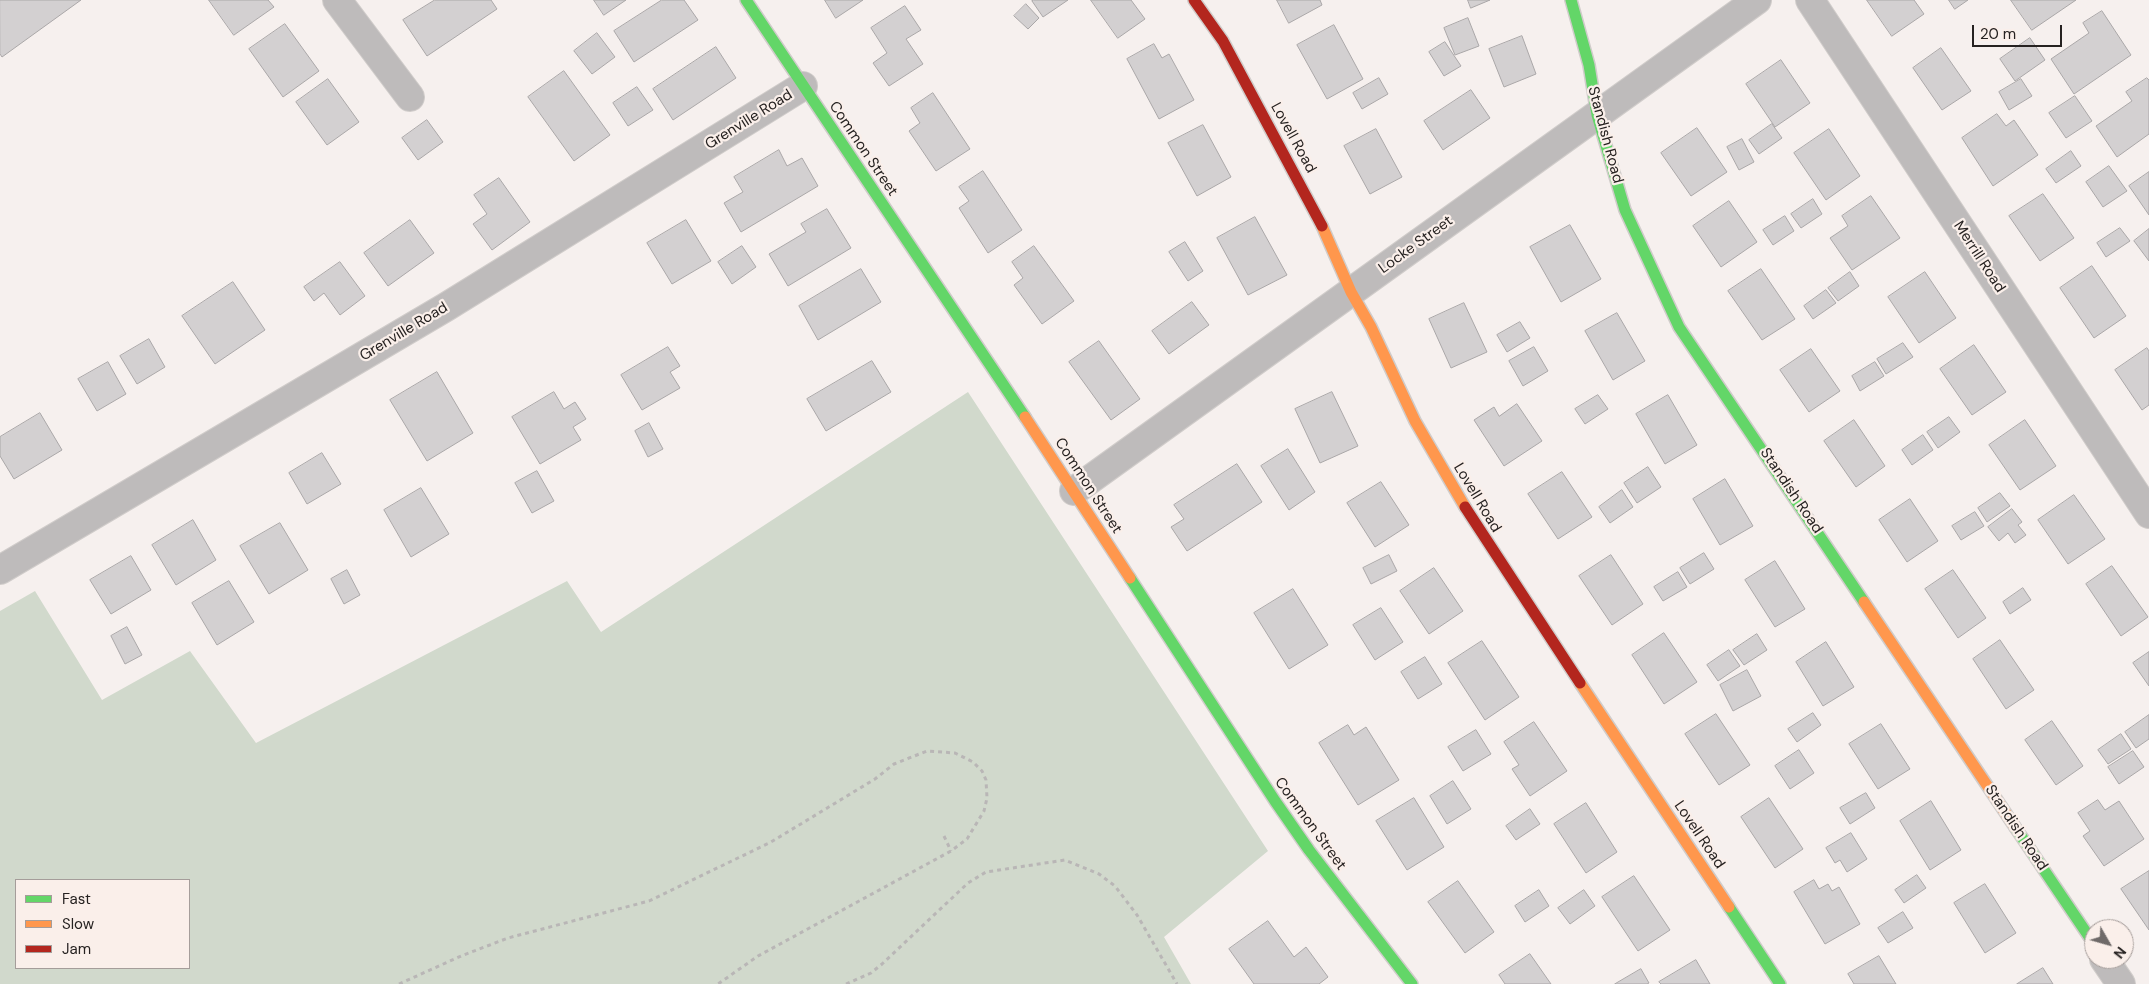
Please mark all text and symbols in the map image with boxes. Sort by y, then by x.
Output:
scale bar [1974,15,2064,47]
text: 20 m [1980,24,2016,44]
street label: Standish Road [1583,85,1627,185]
street label: Grenville Road [702,86,796,154]
street label: Common Street [825,98,901,200]
street label: Lovell Road [1266,100,1320,176]
street label: Locke Street [1375,212,1457,278]
street label: Merrill Road [1949,218,2009,296]
street label: Grenville Road [357,299,451,365]
street label: Common Street [1050,435,1126,537]
street label: Standish Road [1756,445,1826,537]
street label: Lovell Road [1449,460,1505,536]
street label: Common Street [1270,774,1350,874]
street label: Standish Road [1981,782,2051,874]
street label: Lovell Road [1670,798,1728,872]
legend [15,879,190,969]
text: Fast [62,889,91,909]
text: Slow [62,914,94,934]
north arrow [2084,919,2134,969]
text: Jam [62,939,91,959]
text: N [2110,943,2130,962]

